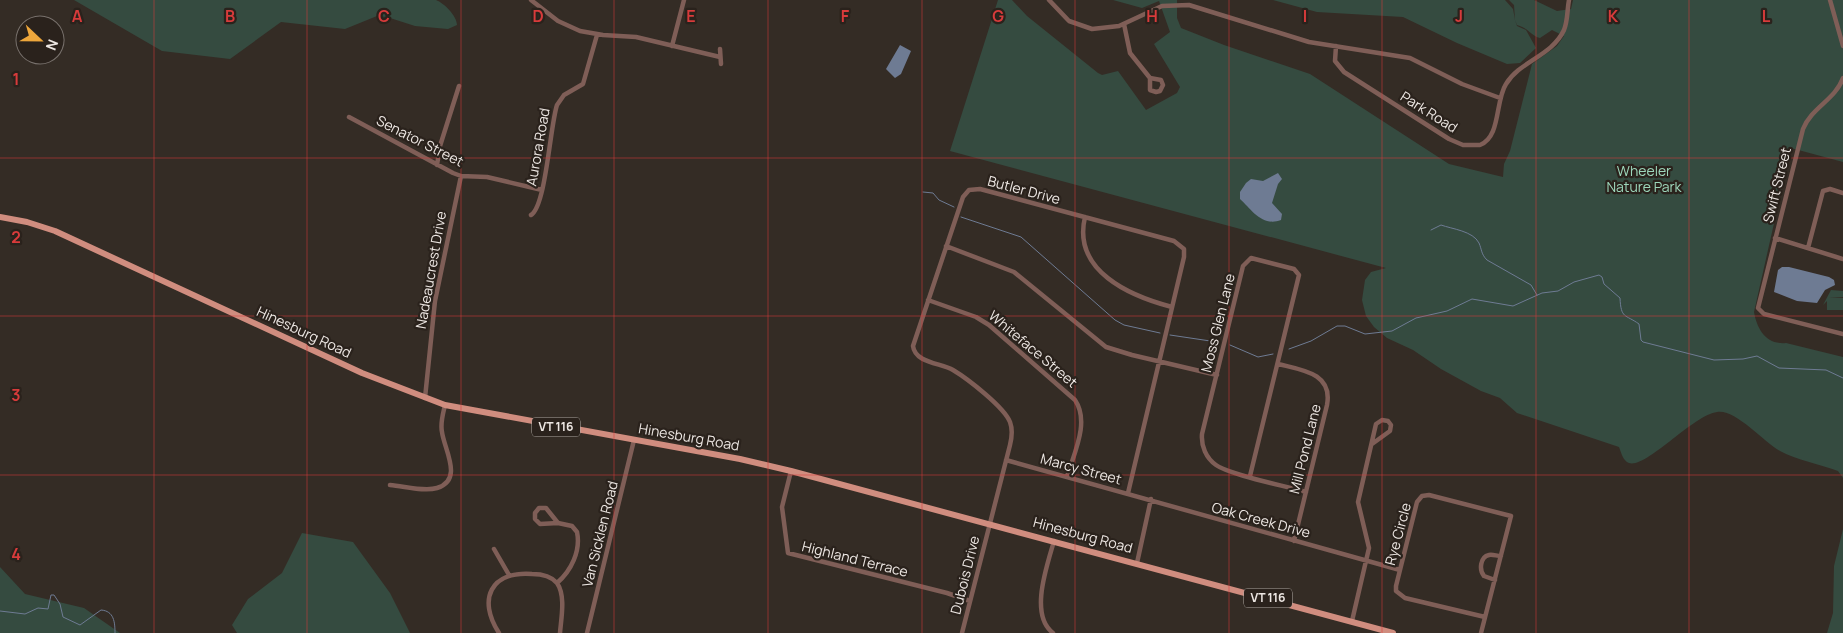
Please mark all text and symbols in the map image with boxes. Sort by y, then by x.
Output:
text: A [72,5,83,27]
text: B [225,5,235,27]
text: C [378,5,390,27]
text: D [532,5,544,27]
text: E [686,5,696,27]
text: F [841,5,850,27]
text: G [992,5,1004,27]
text: H [1146,5,1158,27]
text: I [1303,5,1307,27]
text: J [1455,5,1463,27]
text: K [1608,5,1619,27]
text: L [1762,5,1771,27]
north arrow [15,15,65,65]
text: N [42,37,63,53]
text: 1 [12,68,20,90]
street label: Park Road [1397,87,1461,137]
street label: Aurora Road [521,106,554,187]
street label: Senator Street [373,110,467,171]
street label: Swift Street [1758,145,1795,225]
park label: Wheeler Nature Park [1606,161,1683,196]
street label: Butler Drive [986,171,1063,208]
street label: Nadeaucrest Drive [411,210,450,330]
text: 2 [11,226,21,248]
street label: Moss Glen Lane [1196,272,1239,374]
street label: Hinesburg Road [254,301,355,362]
street label: Whiteface Street [985,306,1082,392]
text: 3 [11,384,21,406]
street label: Mill Pond Lane [1284,402,1325,496]
road number: VT 116 [532,418,580,437]
street label: Hinesburg Road [637,418,741,455]
street label: Marcy Street [1038,449,1124,489]
street label: Van Sicklen Road [577,479,622,589]
street label: Oak Creek Drive [1210,497,1313,542]
street label: Rye Circle [1380,500,1415,567]
street label: Hinesburg Road [1031,512,1135,557]
street label: Dubois Drive [946,534,983,616]
street label: Highland Terrace [800,536,910,581]
text: 4 [11,543,21,565]
road number: VT 116 [1244,588,1292,608]

